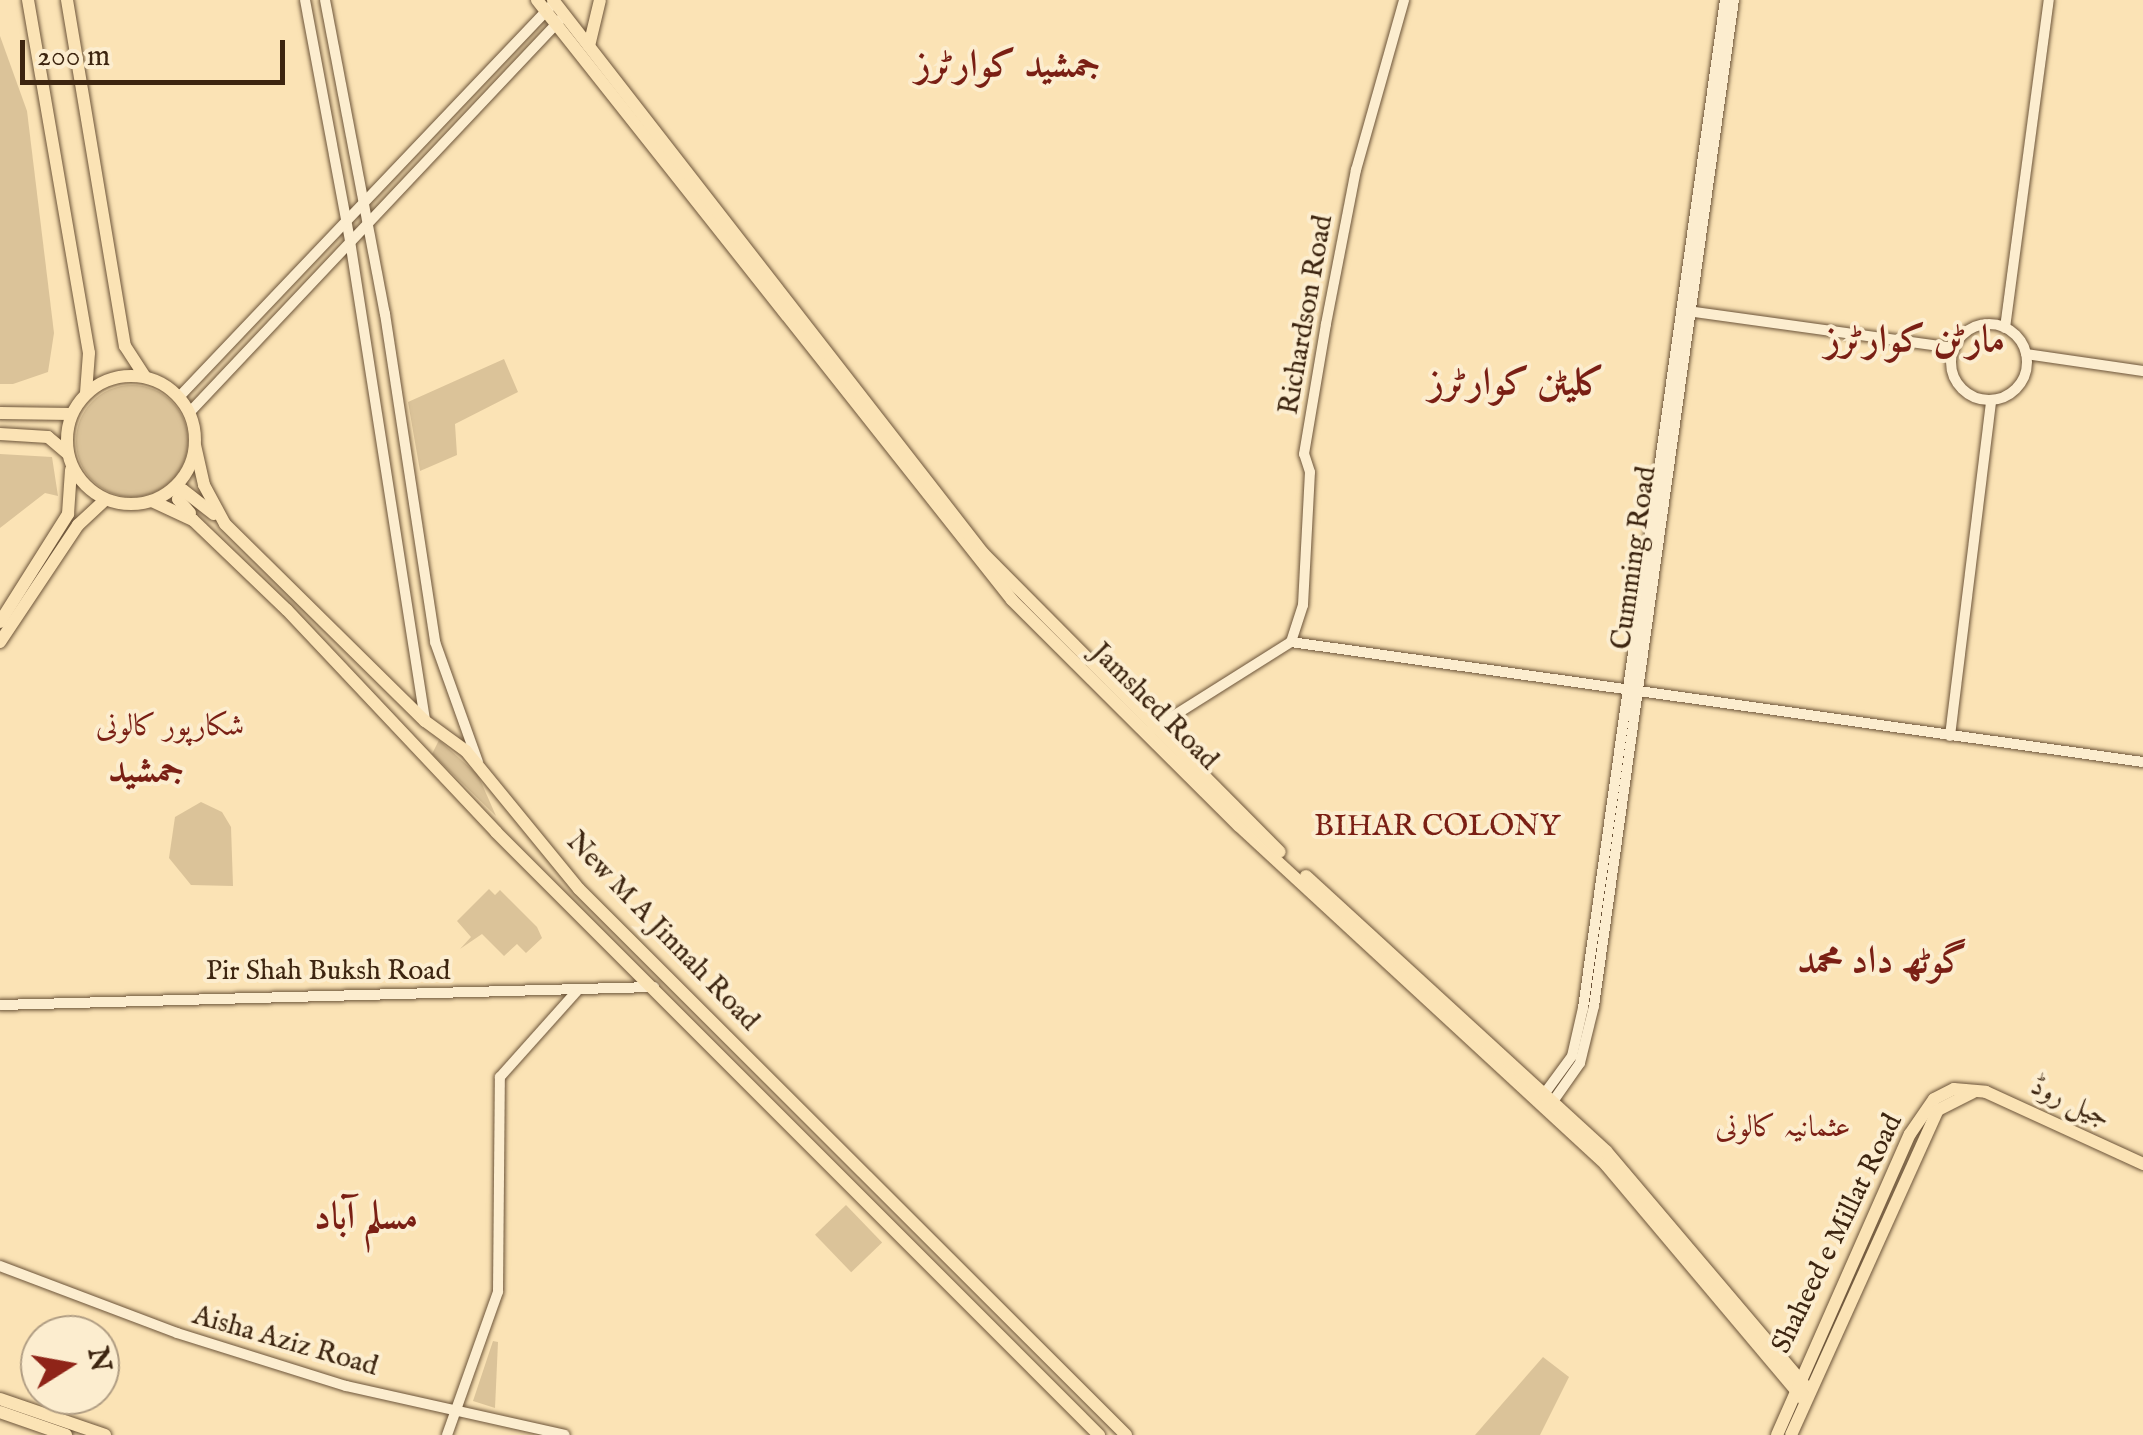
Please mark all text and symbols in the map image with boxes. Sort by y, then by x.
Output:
scale bar [25,20,290,82]
text: 200 m [37,38,110,76]
district label: جمشید کوارٹرز [915,44,1101,90]
street label: Richardson Road [1273,213,1341,417]
district label: مارٹن کوارٹرز [1825,319,2005,365]
district label: کلیٹن کوارٹرز [1429,362,1605,408]
street label: Cumming Road [1606,464,1664,652]
street label: Jamshed Road [1083,636,1225,778]
district label: شکارپور کالونی [96,709,244,745]
district label: جمشید [108,749,184,795]
district label: BIHAR COLONY [1299,809,1575,845]
street label: New M A Jinnah Road [558,826,766,1038]
district label: گوٹھ داد محمد [1797,940,1967,986]
street label: Pir Shah Buksh Road [206,955,450,989]
street label: جیل روڈ [2025,1070,2115,1136]
street label: Shaheed e Millat Road [1765,1109,1911,1359]
district label: عثمانیہ کالونی [1715,1110,1851,1146]
district label: مسلم آباد [314,1196,418,1242]
street label: Aisha Aziz Road [189,1300,381,1384]
north arrow [20,1315,120,1415]
text: N [78,1344,117,1375]

